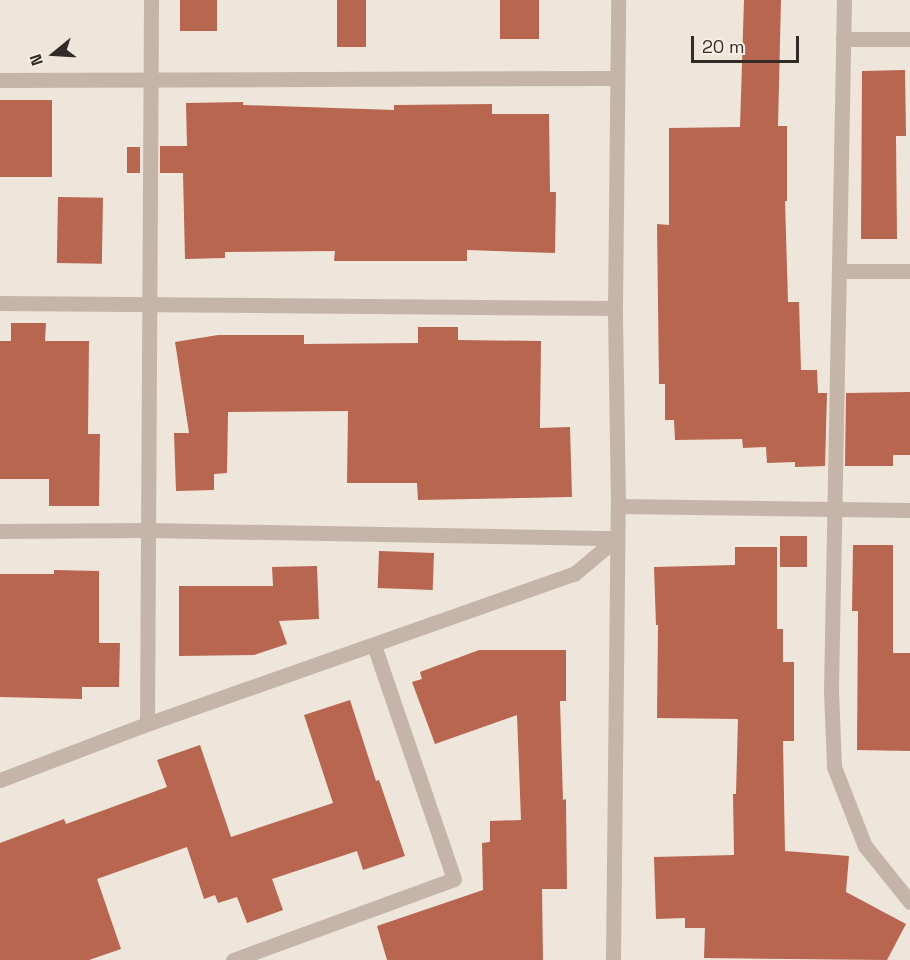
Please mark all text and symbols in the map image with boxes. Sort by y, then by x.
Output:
north arrow [24,24,84,84]
scale bar [694,24,802,62]
text: 20 m [702,35,745,58]
text: N [25,51,48,68]

